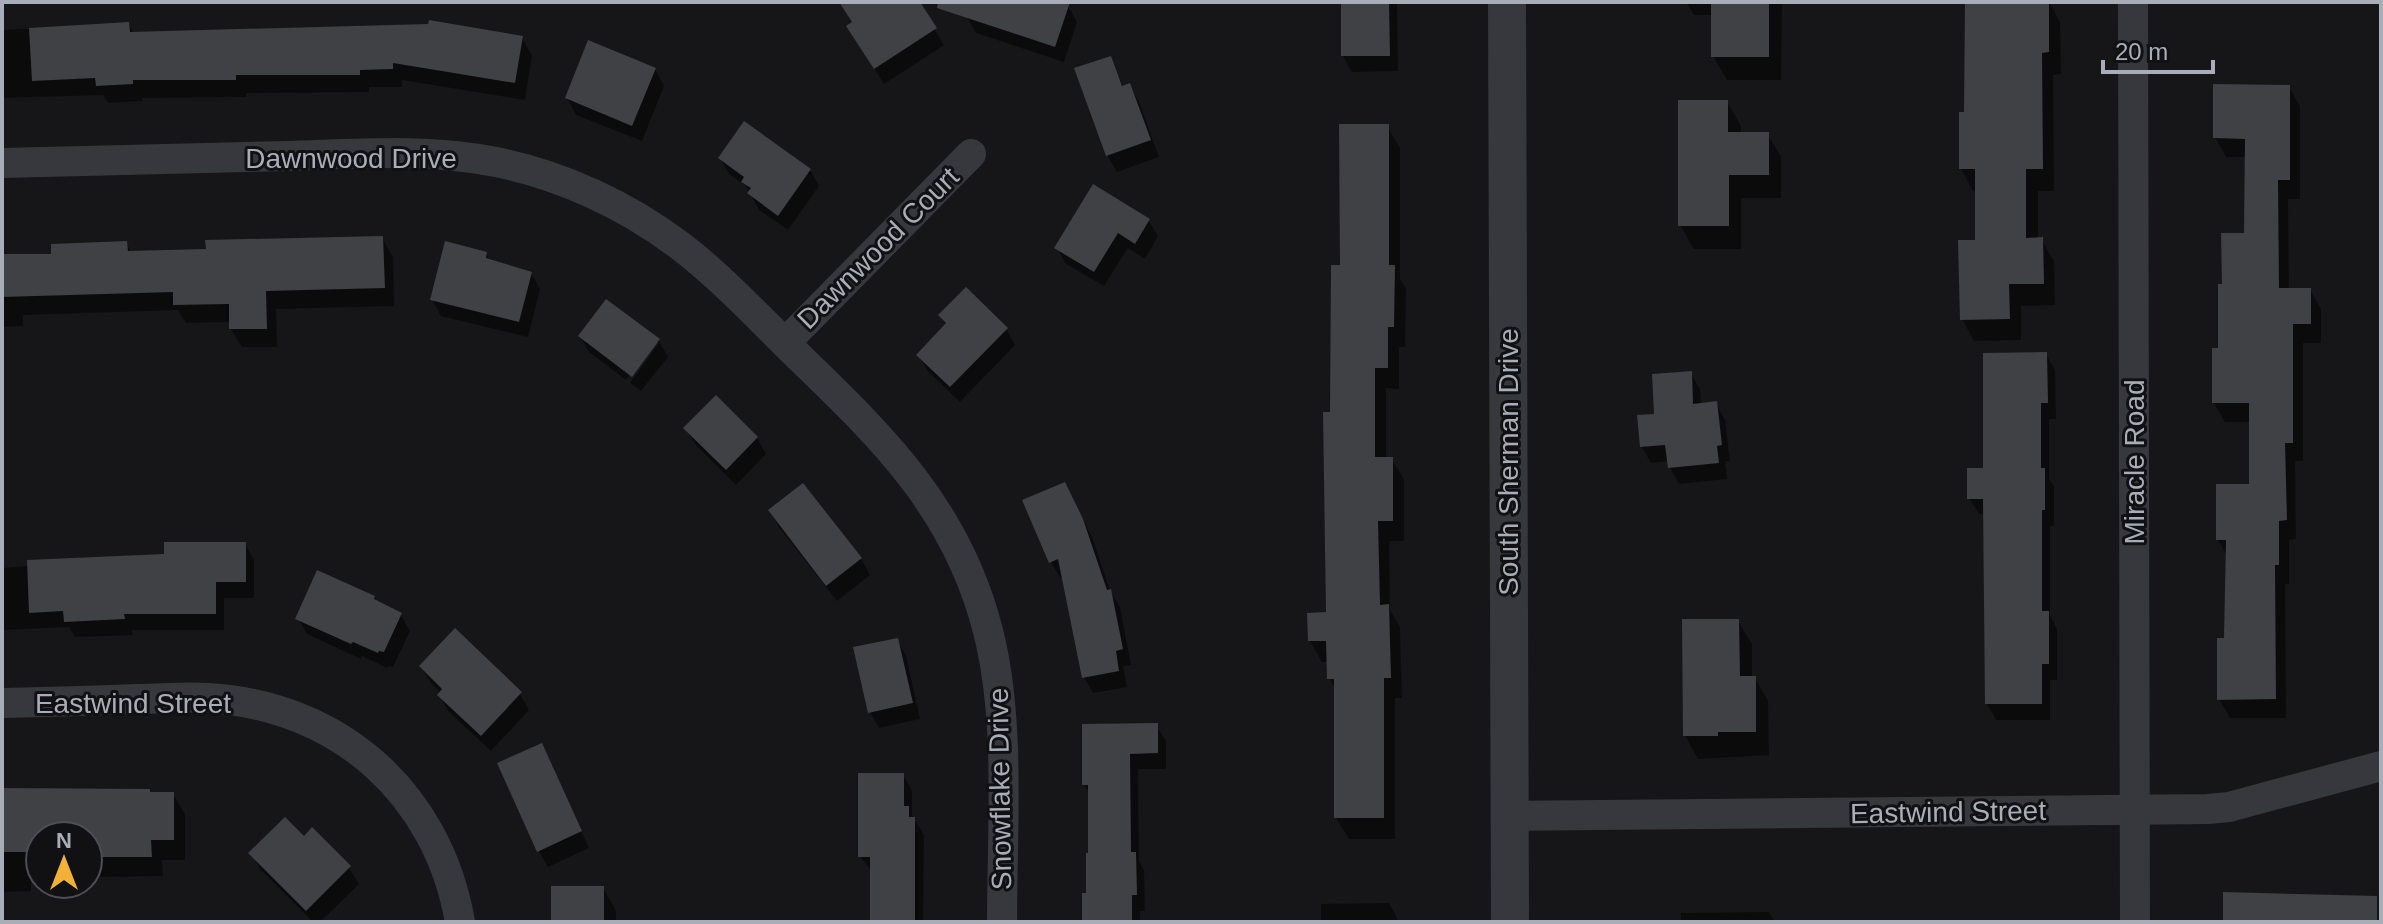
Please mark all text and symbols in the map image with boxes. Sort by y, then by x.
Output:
scale bar [2103,24,2213,74]
text: 20 m [2115,38,2168,65]
street label: Dawnwood Drive [245,143,457,174]
street label: Dawnwood Court [791,161,965,335]
street label: South Sherman Drive [1493,328,1524,596]
street label: Miracle Road [2119,380,2150,544]
street label: Eastwind Street [35,688,231,719]
street label: Snowflake Drive [983,688,1017,890]
street label: Eastwind Street [1850,795,2047,829]
north arrow [24,820,104,900]
text: N [56,828,72,853]

